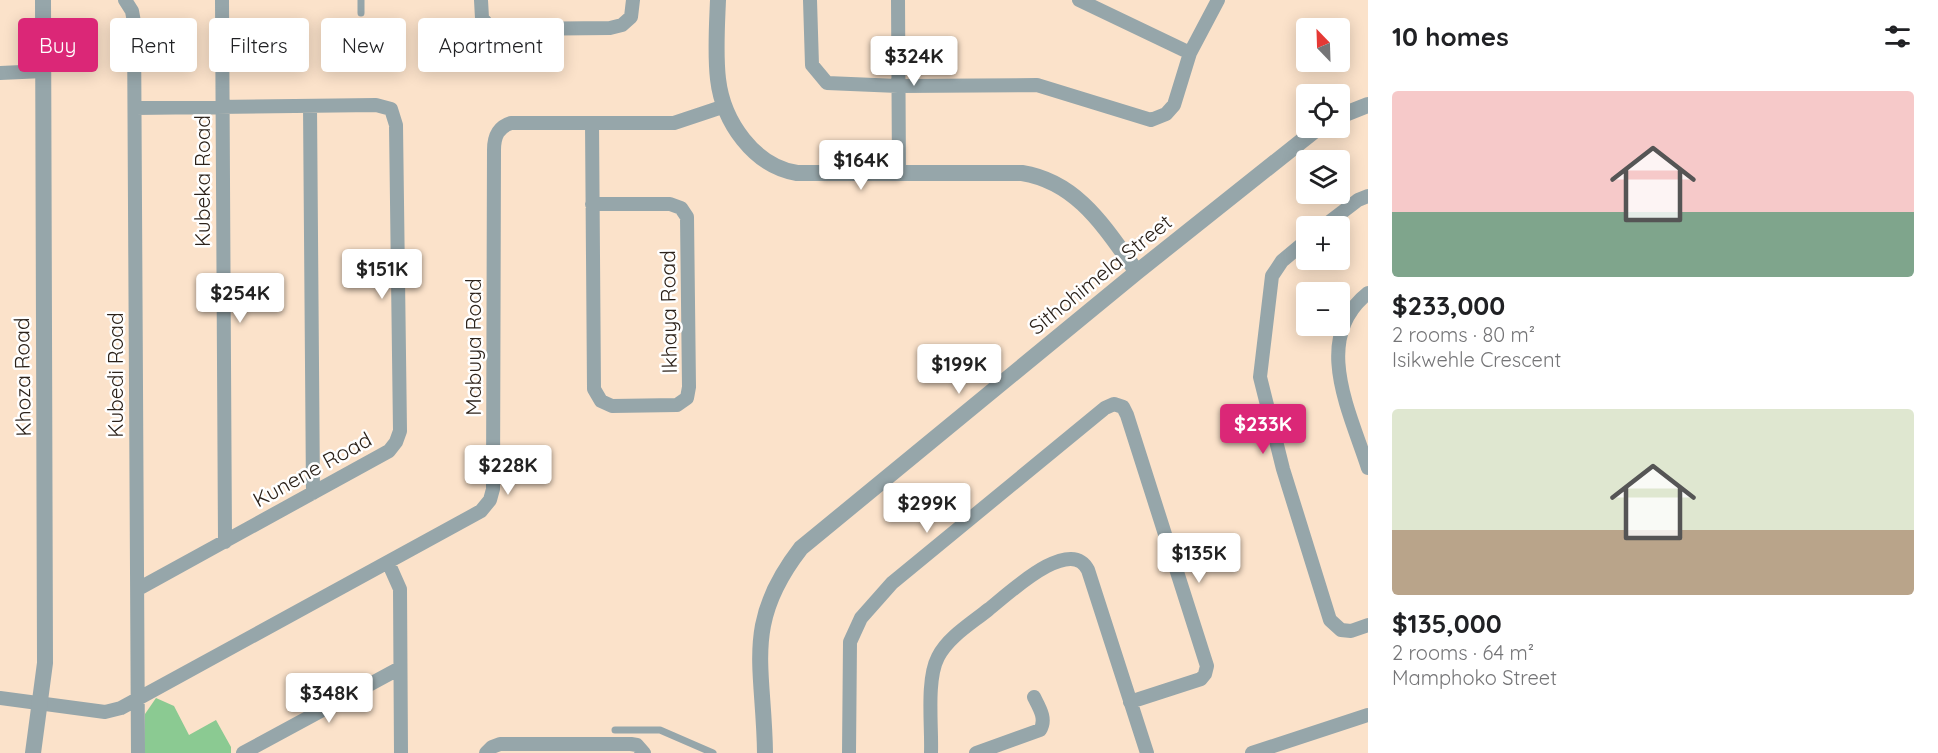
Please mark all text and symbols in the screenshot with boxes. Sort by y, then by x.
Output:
chip: Buy [18,18,98,72]
chip: Rent [110,18,197,72]
chip: Filters [209,18,309,72]
chip: New [321,18,406,72]
chip: Apartment [418,18,564,72]
north arrow [1296,18,1350,72]
map controls [1296,18,1350,336]
text: 10 homes [1392,20,1509,53]
icon: filters [1881,20,1914,53]
pin: $324K [872,36,956,87]
text: $324K [885,43,943,68]
button: locate [1296,84,1350,138]
street label: Kubeka Road [189,115,215,247]
icon: home [1599,130,1707,238]
pin: $164K [819,140,903,191]
text: $164K [833,147,889,172]
button: layers [1296,150,1350,204]
street label: Sithohimela Street [1023,208,1177,340]
button: + [1296,216,1350,270]
pin: $151K [340,249,424,300]
street label: Ikhaya Road [654,250,682,374]
text: $151K [356,256,408,281]
pin: $254K [198,273,282,324]
street label: Mabuya Road [460,278,486,416]
text: $254K [210,280,270,305]
button: − [1296,282,1350,336]
text: $233,000 [1392,289,1505,322]
street label: Kubedi Road [102,312,128,438]
street label: Khoza Road [8,317,36,437]
text: 2 rooms · 80 m² [1392,322,1535,347]
pin: $199K [917,344,1001,395]
text: Isikwehle Crescent [1392,347,1561,372]
text: $199K [931,351,987,376]
pin: $233K [1221,404,1305,455]
text: $233K [1234,411,1292,436]
street label: Kunene Road [248,426,376,512]
pin: $228K [466,445,550,496]
icon: home [1599,448,1707,556]
text: $228K [479,452,537,477]
pin: $299K [885,483,969,534]
text: $299K [897,490,957,515]
pin: $135K [1157,533,1241,584]
text: $135K [1171,540,1227,565]
text: $135,000 [1392,607,1502,640]
text: 2 rooms · 64 m² [1392,640,1534,665]
text: Mamphoko Street [1392,665,1557,690]
pin: $348K [287,673,371,724]
text: $348K [300,680,358,705]

